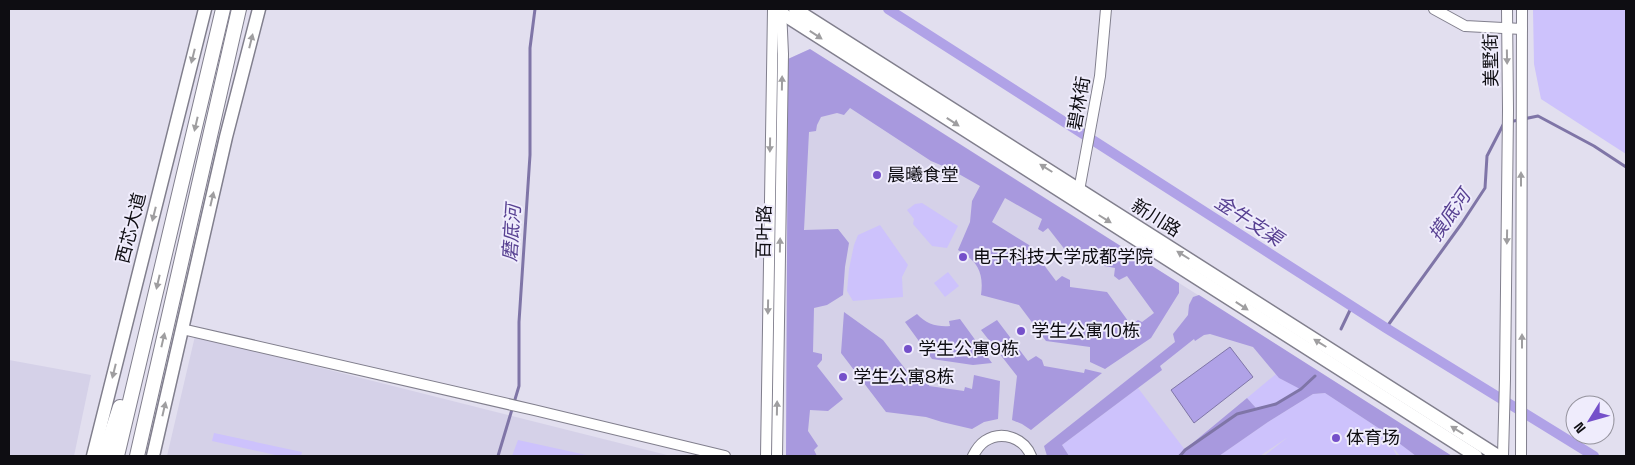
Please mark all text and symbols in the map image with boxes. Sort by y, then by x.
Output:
one-way arrow [809,30,823,40]
street label: 美墅街 [1479,33,1502,87]
one-way arrow [247,34,255,49]
one-way arrow [189,49,197,64]
one-way arrow [1504,50,1512,66]
one-way arrow [778,74,786,90]
street label: 碧林街 [1062,74,1095,131]
one-way arrow [191,117,199,132]
one-way arrow [946,118,960,127]
one-way arrow [766,137,774,153]
place label: 晨曦食堂 [887,163,959,186]
one-way arrow [1039,164,1052,173]
marker: 晨曦食堂 [871,169,883,181]
one-way arrow [1517,170,1525,186]
water label: 摸底河 [1423,182,1478,246]
water label: 金牛支渠 [1210,189,1290,253]
street label: 西芯大道 [111,190,150,266]
one-way arrow [208,192,216,207]
street label: 新川路 [1127,194,1185,242]
water label: 磨底河 [497,200,526,262]
street label: 百叶路 [752,205,775,259]
one-way arrow [149,206,157,221]
one-way arrow [1098,214,1111,224]
one-way arrow [1502,230,1510,246]
one-way arrow [776,237,784,253]
place label: 电子科技大学成都学院 [973,245,1153,268]
marker: 电子科技大学成都学院 [957,251,969,263]
one-way arrow [1176,251,1189,260]
one-way arrow [154,275,162,290]
one-way arrow [764,300,772,316]
one-way arrow [1235,302,1248,311]
place label: 学生公寓10栋 [1031,319,1140,342]
marker: 学生公寓10栋 [1015,325,1027,337]
one-way arrow [159,333,167,348]
one-way arrow [1518,333,1526,349]
place label: 学生公寓9栋 [918,337,1019,360]
one-way arrow [1313,338,1327,347]
marker: 学生公寓9栋 [902,343,914,355]
one-way arrow [110,364,118,379]
place label: 学生公寓8栋 [853,365,954,388]
marker: 学生公寓8栋 [837,371,849,383]
north arrow [1565,395,1615,445]
one-way arrow [774,399,782,415]
one-way arrow [160,401,168,416]
text: N [1570,419,1590,437]
one-way arrow [1451,425,1464,435]
place label: 体育场 [1346,426,1400,449]
marker: 体育场 [1330,432,1342,444]

